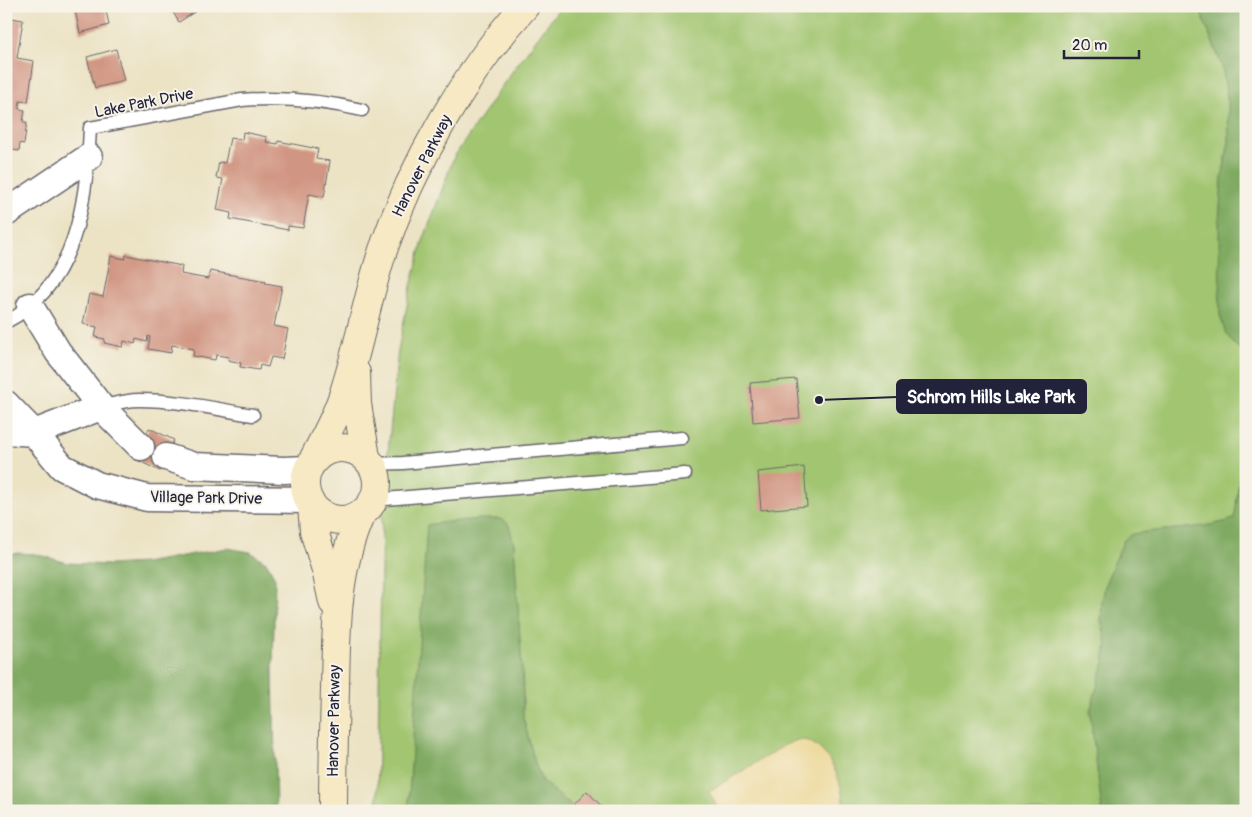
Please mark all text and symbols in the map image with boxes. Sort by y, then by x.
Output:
scale bar [1064,28,1140,60]
text: 20 m [1072,36,1107,55]
street label: Lake Park Drive [93,84,195,122]
street label: Hanover Parkway [388,111,457,221]
callout: Schrom Hills Lake Park [897,380,1086,413]
text: Schrom Hills Lake Park [907,386,1076,409]
street label: Village Park Drive [150,487,263,509]
street label: Hanover Parkway [323,664,345,777]

